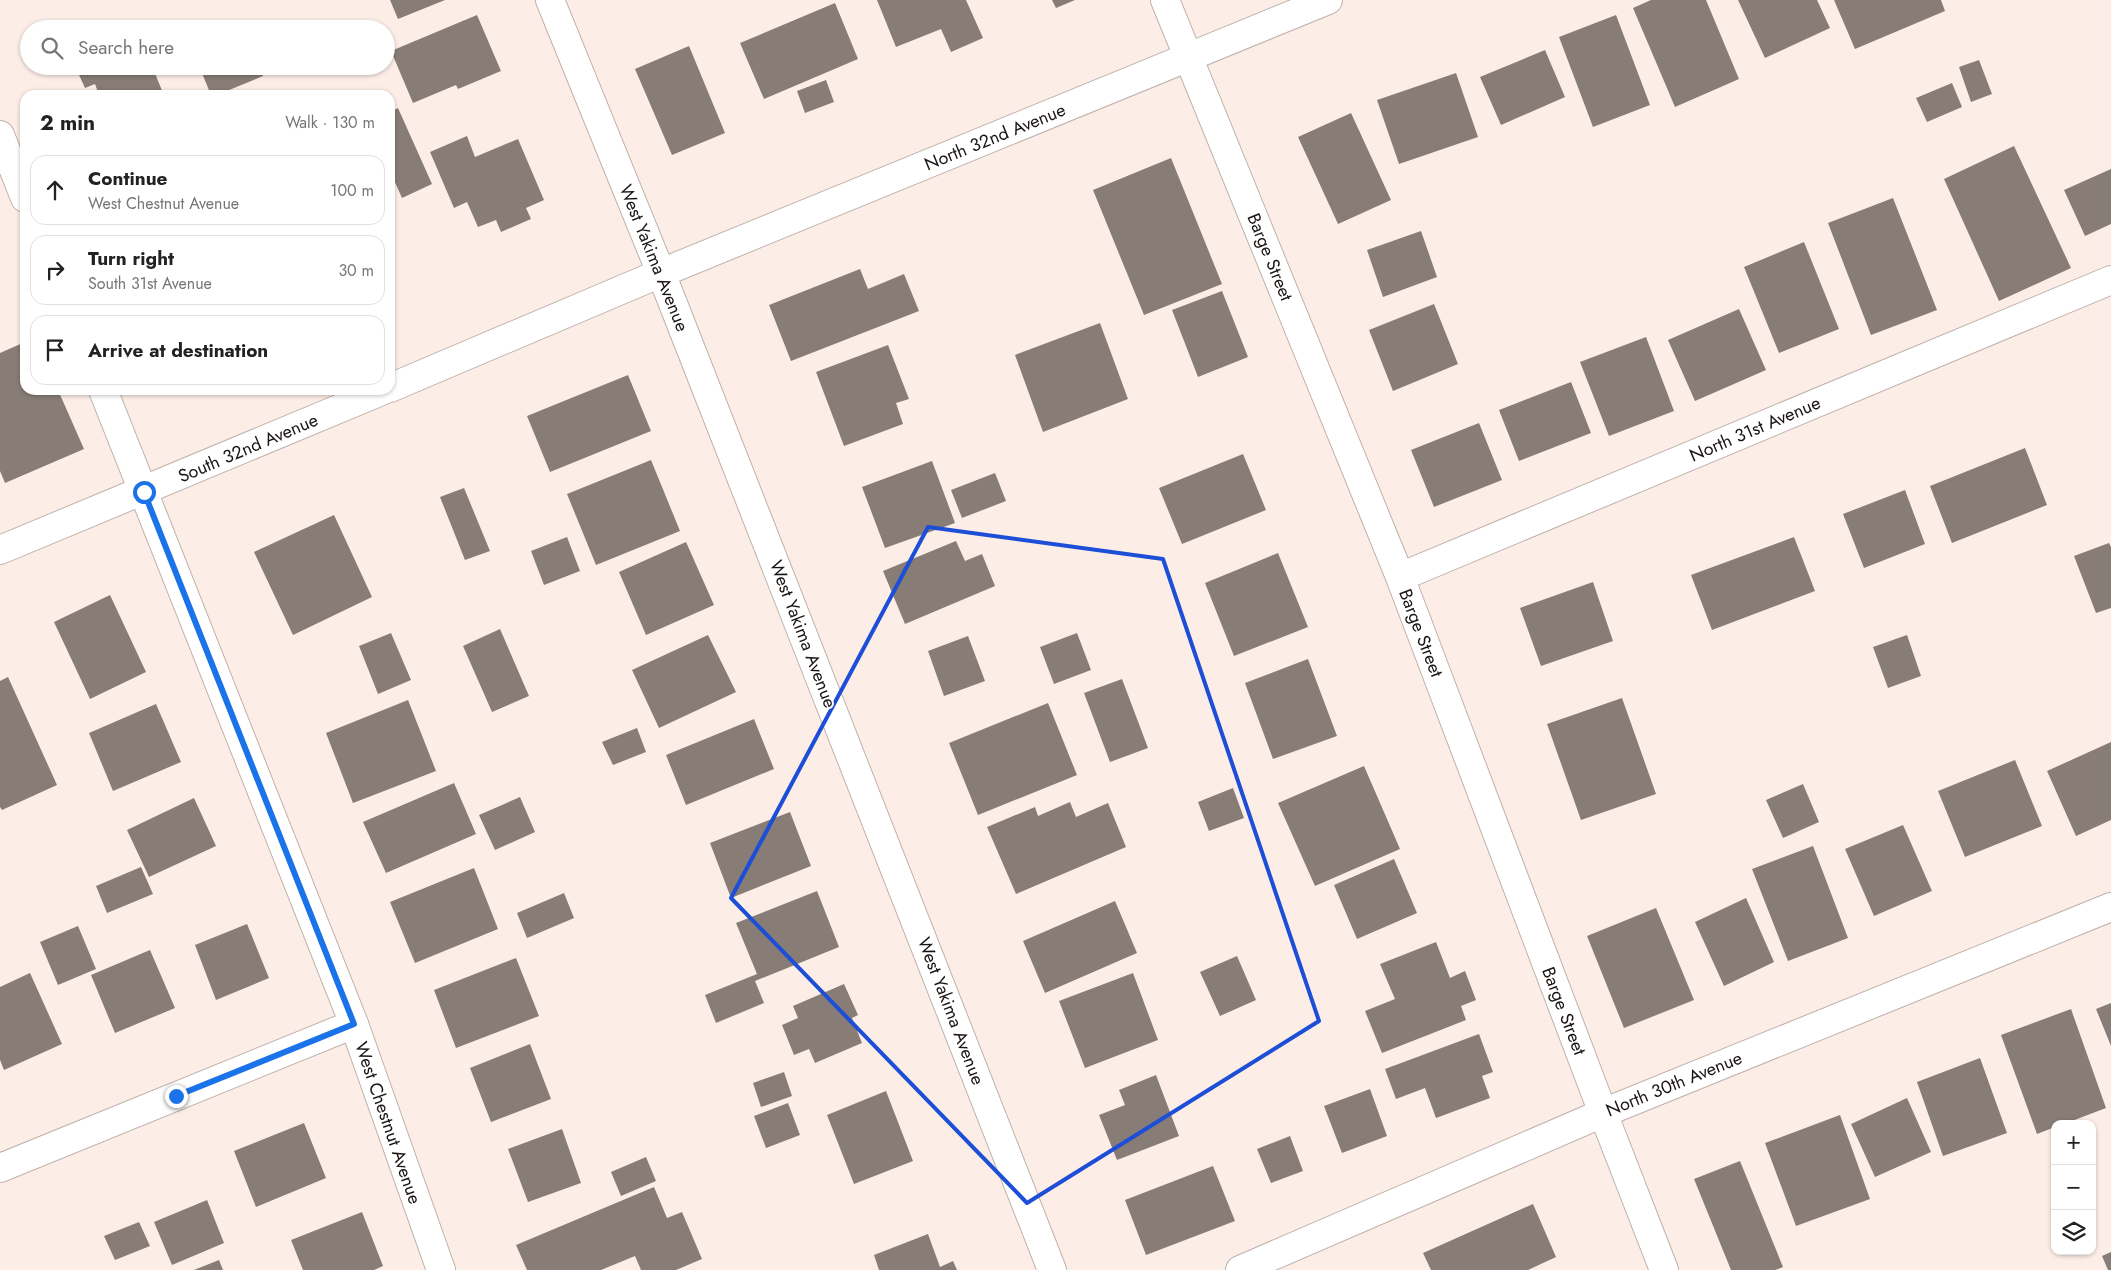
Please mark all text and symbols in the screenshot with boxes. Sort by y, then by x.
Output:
search box [20,20,395,75]
icon: search [38,34,66,62]
text: Search here [78,34,174,61]
street label: North 32nd Avenue [920,97,1070,177]
text: 2 min [40,108,95,138]
text: Walk · 130 m [285,111,375,134]
text: Continue [88,165,167,192]
icon: ahead [41,176,69,204]
text: 100 m [330,179,374,202]
street label: West Yakima Avenue [613,181,695,335]
text: West Chestnut Avenue [88,192,239,215]
street label: Barge Street [1241,209,1300,305]
text: Turn right [88,245,174,272]
icon: right [41,256,69,284]
text: 30 m [338,259,374,282]
text: South 31st Avenue [88,272,212,295]
icon: arrive [41,336,69,364]
text: Arrive at destination [88,337,268,364]
street label: North 31st Avenue [1685,390,1825,468]
street label: South 32nd Avenue [174,407,322,489]
route start [133,481,156,504]
street label: West Yakima Avenue [763,556,843,712]
street label: Barge Street [1392,585,1450,681]
street label: West Yakima Avenue [911,933,991,1089]
street label: Barge Street [1535,963,1593,1059]
street label: West Chestnut Avenue [348,1038,428,1208]
street label: North 30th Avenue [1602,1045,1746,1123]
route end [165,1085,188,1108]
map controls [2051,1120,2096,1255]
button: + [2051,1120,2096,1165]
button: − [2051,1165,2096,1210]
button: layers [2051,1210,2096,1255]

